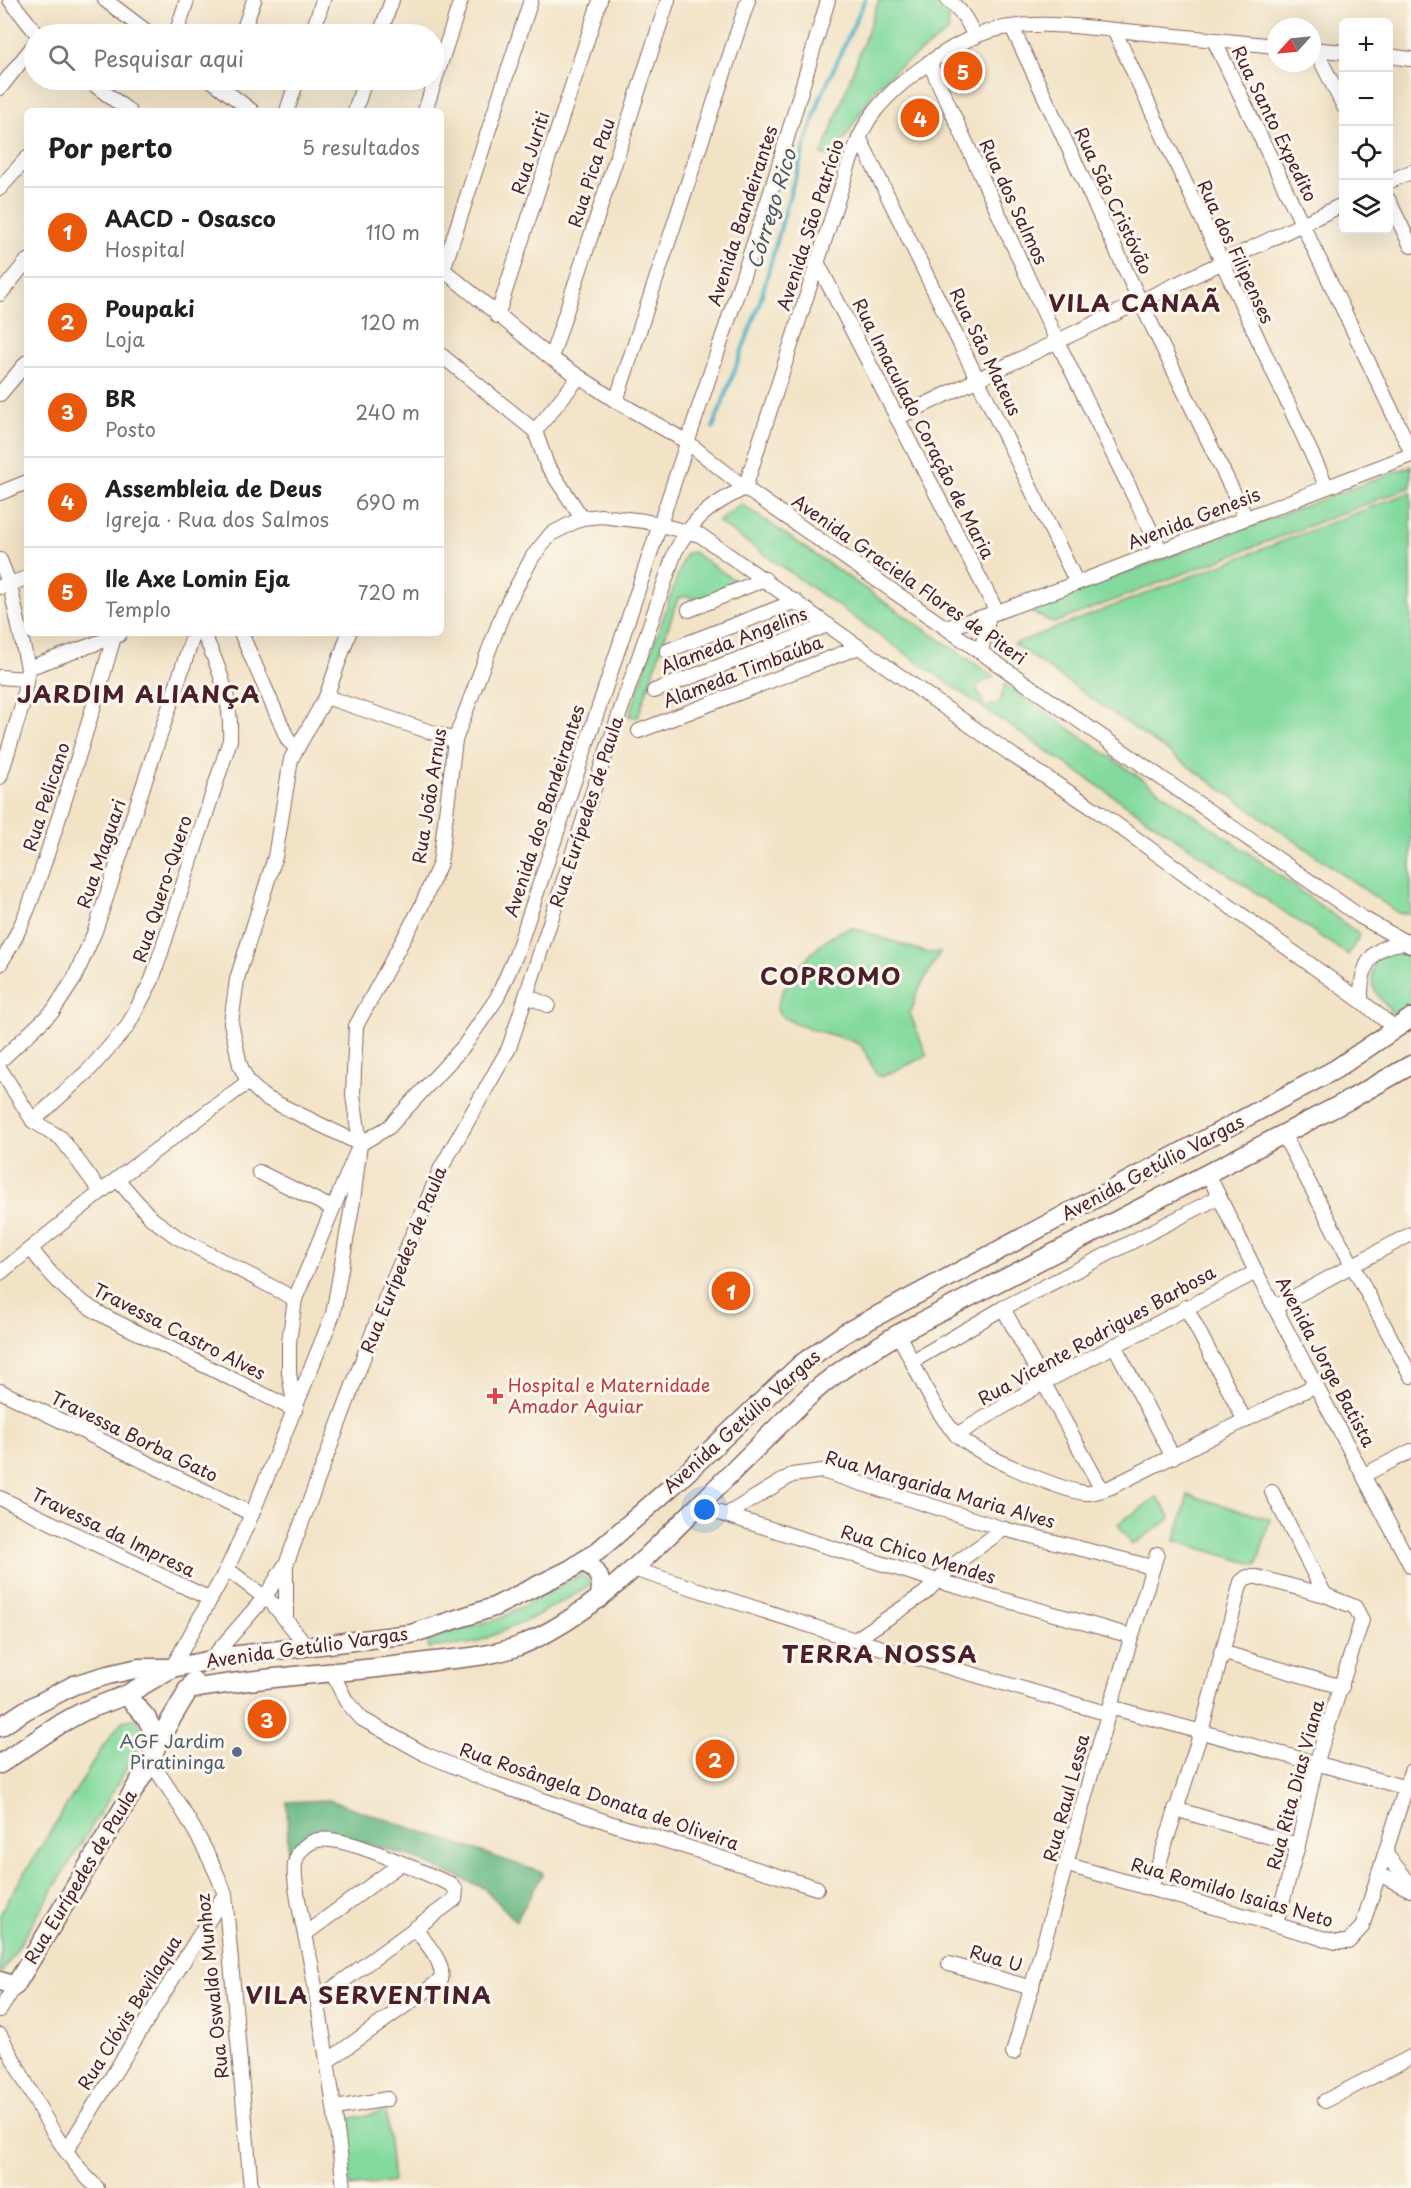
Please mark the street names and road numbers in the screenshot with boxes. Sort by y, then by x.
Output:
street label: Rua Santo Expedito [1226,41,1325,206]
street label: Rua Juriti [503,108,556,198]
street label: Rua Pica Pau [560,114,621,231]
street label: Avenida Bandeirantes [700,122,783,309]
street label: Rua São Cristóvão [1068,122,1160,278]
street label: Rua dos Salmos [973,134,1055,269]
street label: Avenida São Patrício [769,135,850,314]
street label: Rua dos Filipenses [1191,175,1282,328]
street label: Rua São Mateus [944,283,1029,420]
street label: Rua Imaculado Coração de Maria [847,293,1002,564]
street label: Avenida Genesis [1123,480,1264,555]
street label: Avenida Graciela Flores de Piteri [787,487,1033,670]
street label: Alameda Angelins [656,599,811,680]
street label: Alameda Timbaúba [658,627,827,714]
street label: Avenida dos Bandeirantes [496,701,591,920]
street label: Rua Eurípedes de Paula [542,712,629,911]
street label: Rua João Arnus [404,726,453,865]
street label: Rua Pelicano [15,739,76,855]
street label: Rua Maguari [69,795,132,912]
street label: Rua Quero-Quero [125,811,198,966]
street label: Avenida Getúlio Vargas [1056,1107,1248,1226]
street label: Rua Eurípedes de Paula [353,1161,453,1357]
street label: Rua Vicente Rodrigues Barbosa [973,1258,1221,1411]
street label: Avenida Jorge Batista [1270,1271,1383,1452]
street label: Travessa Castro Alves [89,1275,271,1386]
street label: Avenida Getúlio Vargas [656,1343,826,1499]
street label: Travessa Borba Gato [46,1383,223,1488]
street label: Rua Margarida Maria Alves [822,1443,1058,1534]
street label: Travessa da Impresa [27,1480,201,1583]
street label: Rua Chico Mendes [838,1517,999,1590]
street label: Avenida Getúlio Vargas [204,1619,409,1674]
street label: Rua Rita Dias Viana [1259,1696,1330,1873]
street label: Rua Raul Lessa [1036,1730,1096,1864]
street label: Rua Rosângela Donata de Oliveira [456,1735,743,1856]
street label: Rua Eurípedes de Paula [17,1783,143,1969]
street label: Rua Romildo Isaias Neto [1128,1850,1337,1933]
street label: Rua Oswaldo Munhoz [188,1892,235,2080]
street label: Rua Clóvis Bevilaqua [70,1929,188,2095]
street label: Rua U [967,1937,1026,1978]

